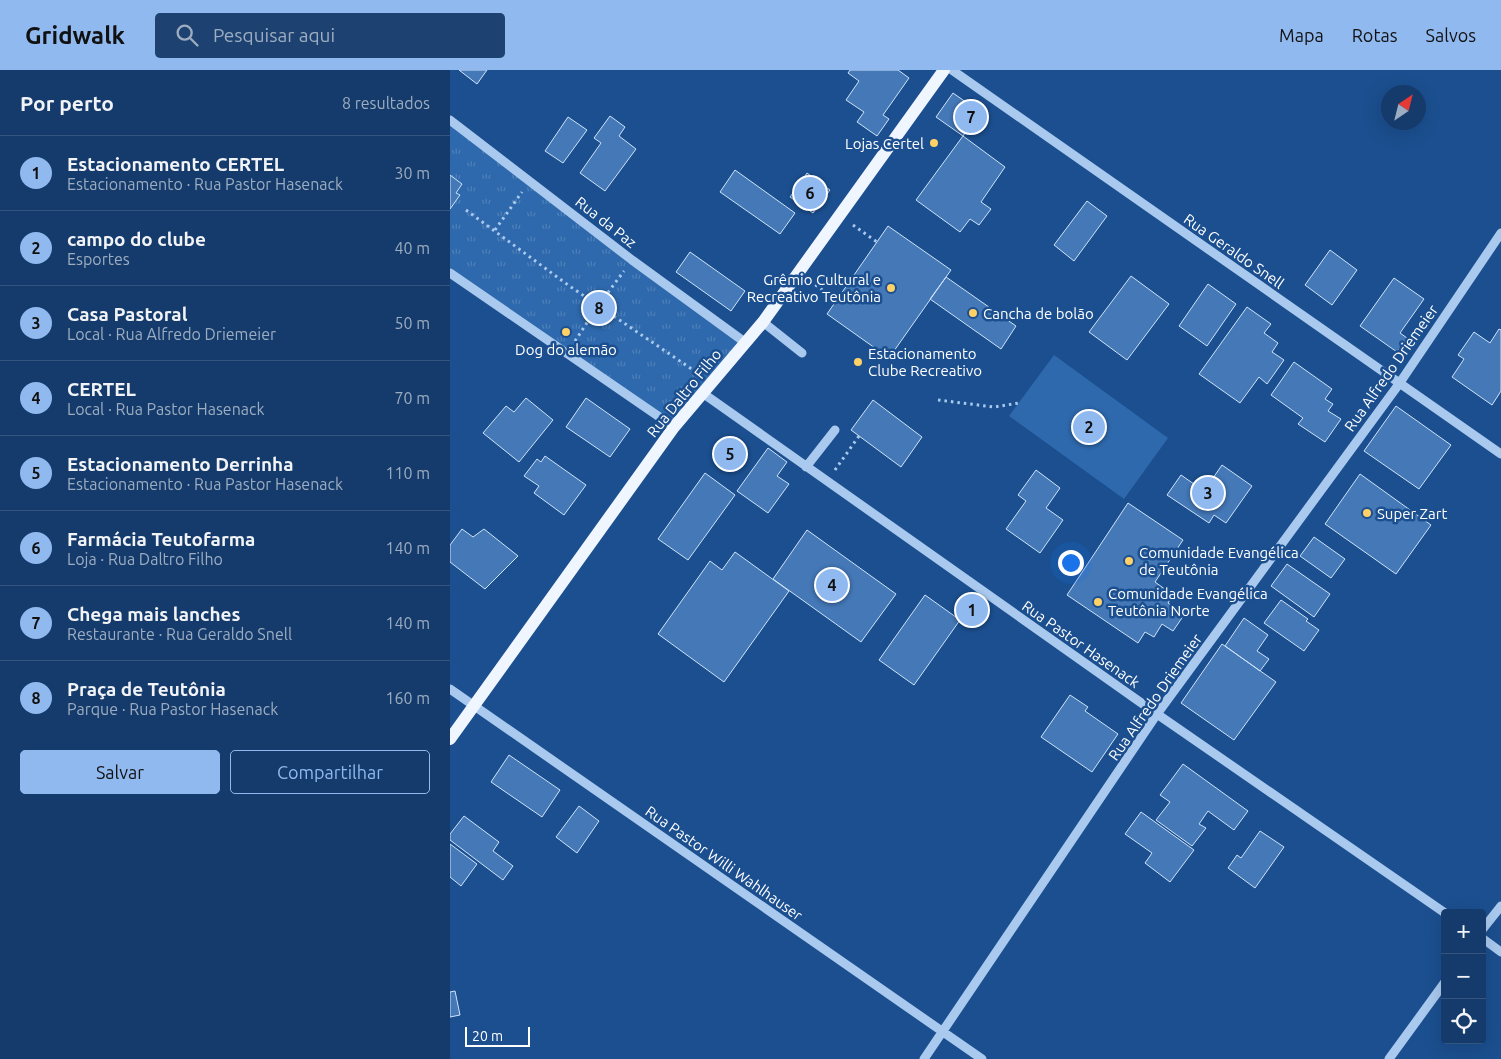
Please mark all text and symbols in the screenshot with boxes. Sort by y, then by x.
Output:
search box [155,13,505,58]
icon: search [173,21,201,49]
text: Gridwalk [25,22,125,49]
text: Pesquisar aqui [213,24,335,46]
text: Mapa [1279,25,1324,45]
text: Rotas [1352,25,1398,45]
text: Salvos [1426,25,1476,45]
north arrow [1381,85,1426,130]
text: Por perto [20,91,114,115]
text: 8 resultados [342,94,430,112]
pin: 7 [955,98,987,136]
place label: Lojas Certel [845,135,924,152]
marker: Lojas Certel [928,137,940,149]
text: Estacionamento CERTEL [67,153,284,175]
text: 1 [31,164,41,182]
text: 30 m [394,164,430,182]
pin: 6 [794,174,826,212]
text: Estacionamento · Rua Pastor Hasenack [67,175,343,193]
street label: Rua da Paz [572,193,640,251]
street label: Rua Geraldo Snell [1181,210,1287,292]
text: campo do clube [67,228,206,250]
text: 2 [31,239,41,257]
text: 40 m [394,239,430,257]
text: Esportes [67,250,130,268]
place label: Grêmio Cultural e Recreativo Teutônia [747,271,881,305]
marker: Grêmio Cultural e Recreativo Teutônia [885,282,897,294]
pin: 8 [583,289,615,327]
street label: Rua Alfredo Driemeier [1341,301,1441,434]
text: Casa Pastoral [67,303,187,325]
place label: Cancha de bolão [983,305,1094,322]
marker: Cancha de bolão [967,307,979,319]
text: 3 [31,314,41,332]
text: 50 m [394,314,430,332]
text: Local · Rua Alfredo Driemeier [67,325,276,343]
marker: Dog do alemão [560,326,572,338]
place label: Dog do alemão [515,341,617,358]
place label: Estacionamento Clube Recreativo [868,345,982,379]
street label: Rua Daltro Filho [643,346,725,440]
marker: Estacionamento Clube Recreativo [852,356,864,368]
text: CERTEL [67,378,136,400]
text: 4 [31,389,41,407]
text: 70 m [394,389,430,407]
text: Local · Rua Pastor Hasenack [67,400,265,418]
pin: 2 [1073,408,1105,446]
pin: 5 [714,435,746,473]
text: Estacionamento Derrinha [67,453,293,475]
text: 5 [31,464,41,482]
text: 110 m [385,464,430,482]
pin: 3 [1192,474,1224,512]
text: Estacionamento · Rua Pastor Hasenack [67,475,343,493]
place label: Super Zart [1377,505,1448,522]
marker: Super Zart [1361,507,1373,519]
text: Farmácia Teutofarma [67,528,255,550]
text: 6 [31,539,41,557]
text: 140 m [385,539,430,557]
place label: Comunidade Evangélica de Teutônia [1139,544,1299,578]
text: Loja · Rua Daltro Filho [67,550,223,568]
your location [1058,550,1084,576]
marker: Comunidade Evangélica de Teutônia [1123,555,1135,567]
pin: 4 [816,566,848,604]
place label: Comunidade Evangélica Teutônia Norte [1108,585,1268,619]
pin: 1 [956,591,988,629]
marker: Comunidade Evangélica Teutônia Norte [1092,596,1104,608]
street label: Rua Pastor Hasenack [1019,597,1143,691]
text: Chega mais lanches [67,603,240,625]
text: 7 [31,614,41,632]
text: 140 m [385,614,430,632]
text: Restaurante · Rua Geraldo Snell [67,625,292,643]
street label: Rua Alfredo Driemeier [1105,630,1205,763]
text: Praça de Teutônia [67,678,226,700]
text: 8 [31,689,41,707]
text: 160 m [385,689,430,707]
text: Parque · Rua Pastor Hasenack [67,700,278,718]
button: Salvar [20,750,220,794]
button: Compartilhar [230,750,430,794]
street label: Rua Pastor Willi Wahlhauser [642,802,806,924]
map controls [1441,909,1486,1044]
button: + [1441,909,1486,954]
button: − [1441,954,1486,999]
button: locate [1441,999,1486,1044]
scale bar [465,1024,530,1047]
text: 20 m [472,1028,503,1044]

